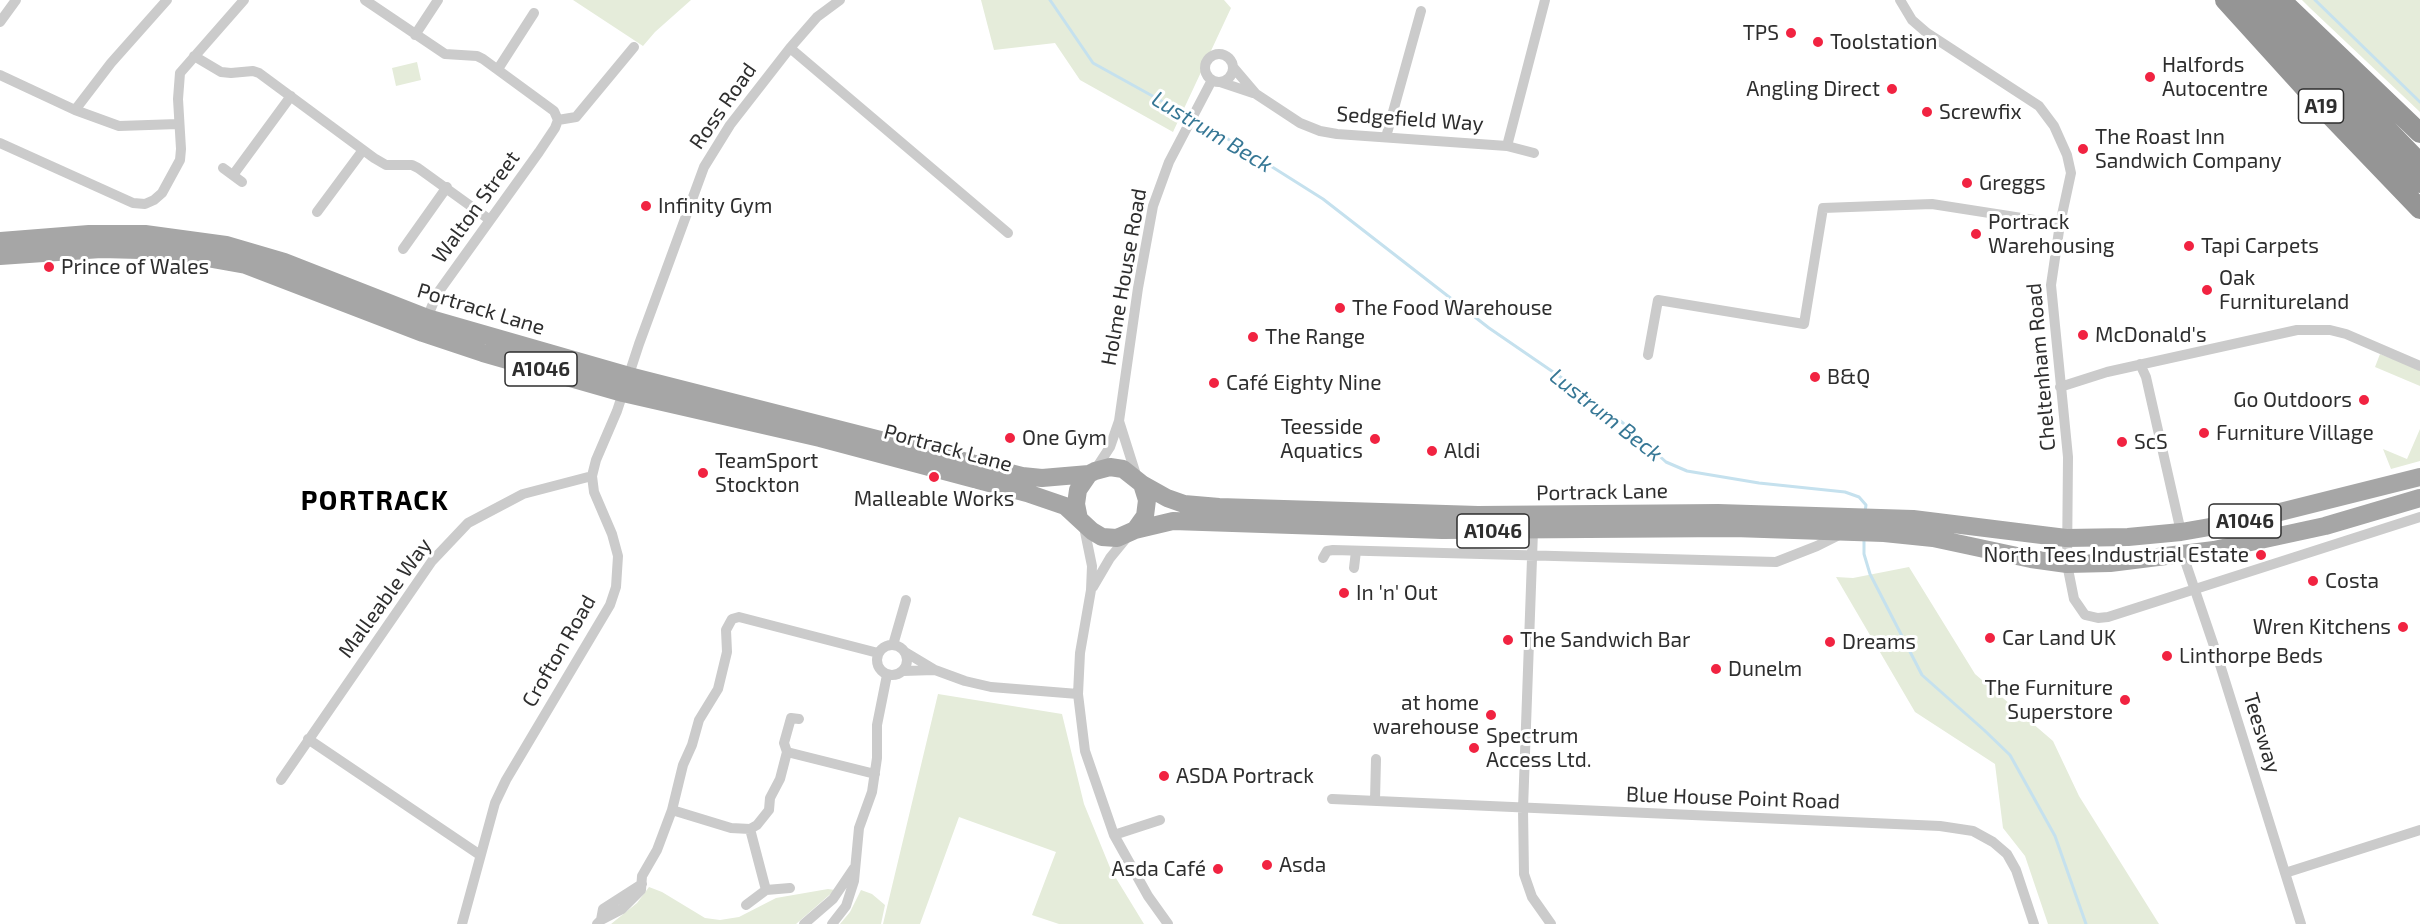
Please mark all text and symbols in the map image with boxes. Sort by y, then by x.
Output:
place label: TPS [1743,20,1779,46]
marker: TPS [1784,26,1798,40]
place label: Toolstation [1830,29,1937,55]
marker: Toolstation [1811,35,1825,49]
place label: Halfords Autocentre [2162,52,2268,102]
street label: Ross Road [684,58,762,154]
marker: Halfords Autocentre [2143,70,2157,84]
place label: Angling Direct [1746,76,1880,102]
marker: Angling Direct [1885,82,1899,96]
water label: Lustrum Beck [1147,86,1277,178]
road number: A19 [2298,89,2344,123]
place label: Screwfix [1939,99,2022,125]
street label: Sedgefield Way [1336,101,1484,137]
marker: Screwfix [1920,105,1934,119]
place label: The Roast Inn Sandwich Company [2095,124,2282,174]
marker: The Roast Inn Sandwich Company [2076,142,2090,156]
street label: Walton Street [427,146,525,268]
place label: Greggs [1979,170,2046,196]
marker: Greggs [1960,176,1974,190]
street label: Holme House Road [1096,186,1152,368]
place label: Infinity Gym [658,193,772,219]
marker: Infinity Gym [639,199,653,213]
place label: Portrack Warehousing [1988,209,2115,259]
marker: Portrack Warehousing [1969,227,1983,241]
place label: Tapi Carpets [2201,233,2319,259]
marker: Tapi Carpets [2182,239,2196,253]
place label: Prince of Wales [61,254,209,280]
marker: Prince of Wales [42,260,56,274]
place label: Oak Furnitureland [2219,265,2349,315]
street label: Portrack Lane [414,278,548,340]
street label: Cheltenham Road [2021,282,2061,452]
marker: Oak Furnitureland [2200,283,2214,297]
place label: The Food Warehouse [1352,295,1553,321]
marker: The Food Warehouse [1333,301,1347,315]
place label: McDonald's [2095,322,2207,348]
place label: The Range [1265,324,1365,350]
marker: McDonald's [2076,328,2090,342]
marker: The Range [1246,330,1260,344]
road number: A1046 [505,352,577,386]
water label: Lustrum Beck [1544,363,1668,467]
place label: B&Q [1827,364,1870,390]
place label: Café Eighty Nine [1226,370,1381,396]
marker: B&Q [1808,370,1822,384]
marker: Café Eighty Nine [1207,376,1221,390]
place label: Go Outdoors [2233,387,2352,413]
marker: Go Outdoors [2357,393,2371,407]
place label: Teesside Aquatics [1280,414,1363,464]
street label: Portrack Lane [881,419,1015,477]
place label: Furniture Village [2216,420,2374,446]
place label: One Gym [1022,425,1107,451]
marker: Furniture Village [2197,426,2211,440]
place label: ScS [2134,429,2168,455]
marker: One Gym [1003,431,1017,445]
marker: Teesside Aquatics [1368,432,1382,446]
marker: ScS [2115,435,2129,449]
place label: Aldi [1444,438,1481,464]
marker: Aldi [1425,444,1439,458]
place label: TeamSport Stockton [715,448,818,498]
marker: TeamSport Stockton [696,466,710,480]
marker: Malleable Works [927,470,941,484]
street label: Portrack Lane [1536,478,1668,506]
district label: PORTRACK [301,485,449,517]
place label: Malleable Works [854,486,1014,512]
road number: A1046 [2209,504,2281,538]
road number: A1046 [1457,514,1529,548]
street label: Malleable Way [333,533,437,663]
place label: North Tees Industrial Estate [1984,542,2249,568]
marker: North Tees Industrial Estate [2254,548,2268,562]
place label: Costa [2325,568,2379,594]
marker: Costa [2306,574,2320,588]
place label: In 'n' Out [1356,580,1438,606]
marker: In 'n' Out [1337,586,1351,600]
street label: Crofton Road [517,590,601,712]
place label: Wren Kitchens [2253,614,2391,640]
marker: Wren Kitchens [2396,620,2410,634]
place label: Car Land UK [2002,625,2116,651]
place label: The Sandwich Bar [1520,627,1691,653]
place label: Dreams [1842,629,1916,655]
marker: Car Land UK [1983,631,1997,645]
marker: The Sandwich Bar [1501,633,1515,647]
marker: Dreams [1823,635,1837,649]
place label: Linthorpe Beds [2179,643,2323,669]
marker: Linthorpe Beds [2160,649,2174,663]
place label: Dunelm [1728,656,1802,682]
marker: Dunelm [1709,662,1723,676]
place label: The Furniture Superstore [1984,675,2113,725]
place label: at home warehouse [1373,690,1479,740]
street label: Teesway [2238,690,2286,776]
marker: The Furniture Superstore [2118,693,2132,707]
marker: at home warehouse [1484,708,1498,722]
place label: Spectrum Access Ltd. [1486,723,1592,773]
marker: Spectrum Access Ltd. [1467,741,1481,755]
place label: ASDA Portrack [1176,763,1314,789]
marker: ASDA Portrack [1157,769,1171,783]
street label: Blue House Point Road [1625,782,1841,814]
place label: Asda [1279,852,1326,878]
place label: Asda Café [1111,856,1206,882]
marker: Asda [1260,858,1274,872]
marker: Asda Café [1211,862,1225,876]

